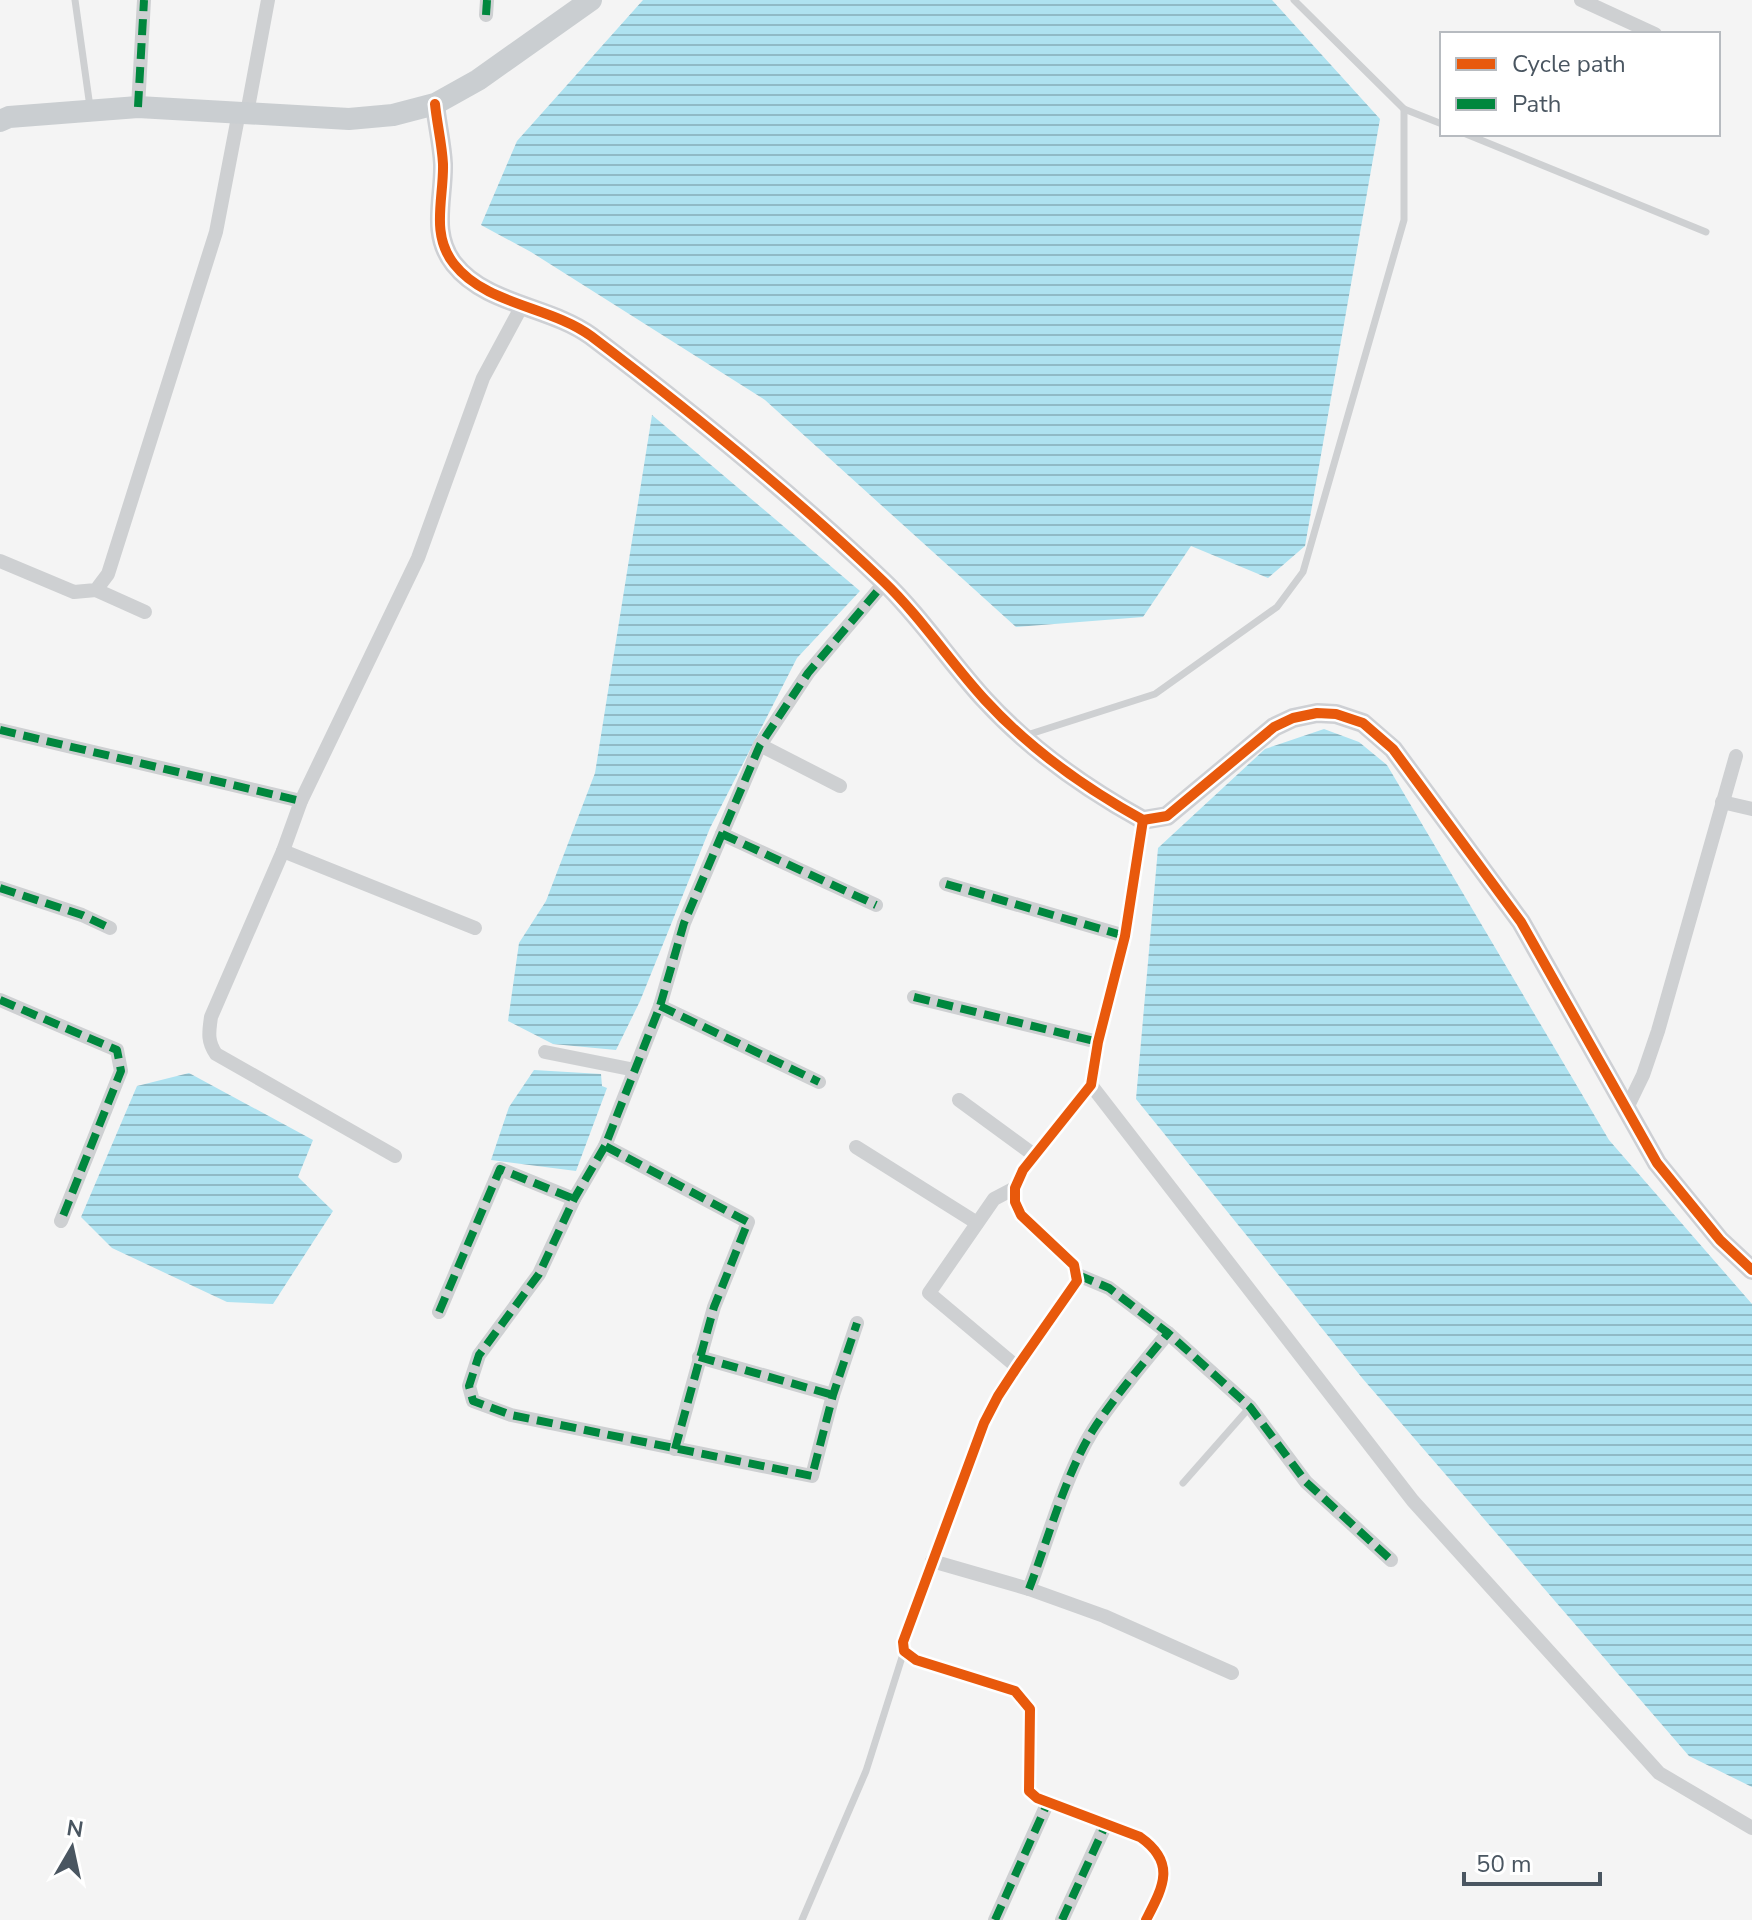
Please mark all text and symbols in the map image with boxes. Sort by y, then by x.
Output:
legend [1440,32,1720,136]
text: Cycle path [1512,48,1626,80]
text: Path [1512,88,1561,120]
north arrow [32,1808,112,1888]
text: N [64,1813,85,1845]
scale bar [1464,1836,1600,1886]
text: 50 m [1476,1848,1532,1880]

